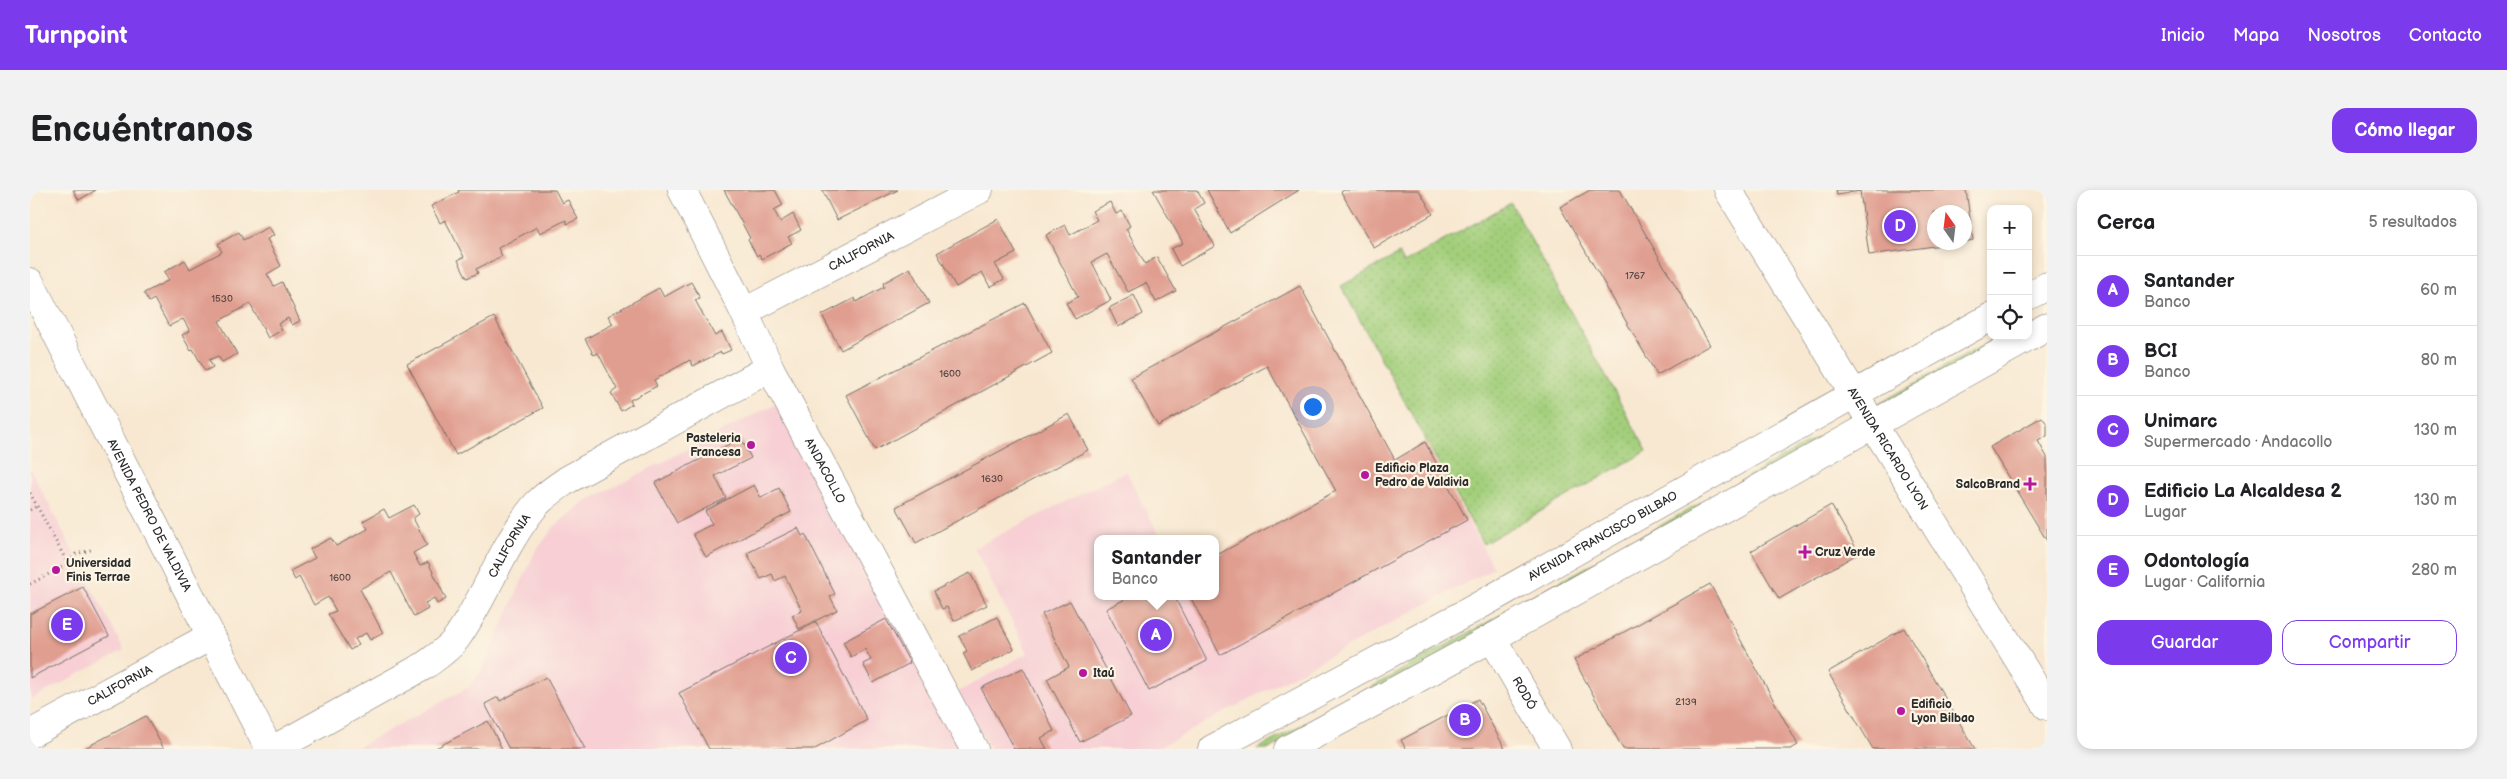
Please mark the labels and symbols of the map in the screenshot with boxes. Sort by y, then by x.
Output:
north arrow [1927,205,1972,250]
pin: D [1884,207,1916,245]
street label: CALIFORNIA [826,228,897,274]
house number: 1767 [1625,270,1645,282]
house number: 1530 [211,293,233,305]
house number: 1600 [939,368,961,380]
street label: AVENIDA RICARDO LYON [1844,384,1931,513]
your location [1300,394,1326,420]
place label: Pasteleria Francesa [686,431,741,460]
street label: ANDACOLLO [801,435,849,506]
street label: AVENIDA PEDRO DE VALDIVIA [104,436,195,595]
marker: Pasteleria Francesa [745,439,757,451]
place label: Edificio Plaza Pedro de Valdivia [1375,461,1469,490]
marker: Edificio Plaza Pedro de Valdivia [1359,469,1371,481]
house number: 1630 [981,473,1003,485]
place label: SalcoBrand [1956,477,2020,492]
marker: SalcoBrand [2024,478,2036,490]
street label: AVENIDA FRANCISCO BILBAO [1525,488,1680,584]
street label: CALIFORNIA [485,510,534,580]
place label: Cruz Verde [1815,545,1875,560]
marker: Cruz Verde [1799,546,1811,558]
place label: Universidad Finis Terrae [66,556,131,585]
marker: Universidad Finis Terrae [50,564,62,576]
house number: 1600 [329,572,351,584]
pin: E [51,606,83,644]
pin: A [1140,616,1172,654]
pin: C [775,639,807,677]
street label: CALIFORNIA [85,662,155,709]
place label: Itaú [1093,666,1115,681]
marker: Itaú [1077,667,1089,679]
street label: RODÓ [1509,674,1542,712]
house number: 2139 [1675,696,1697,708]
place label: Edificio Lyon Bilbao [1911,697,1975,726]
pin: B [1449,701,1481,739]
marker: Edificio Lyon Bilbao [1895,705,1907,717]

